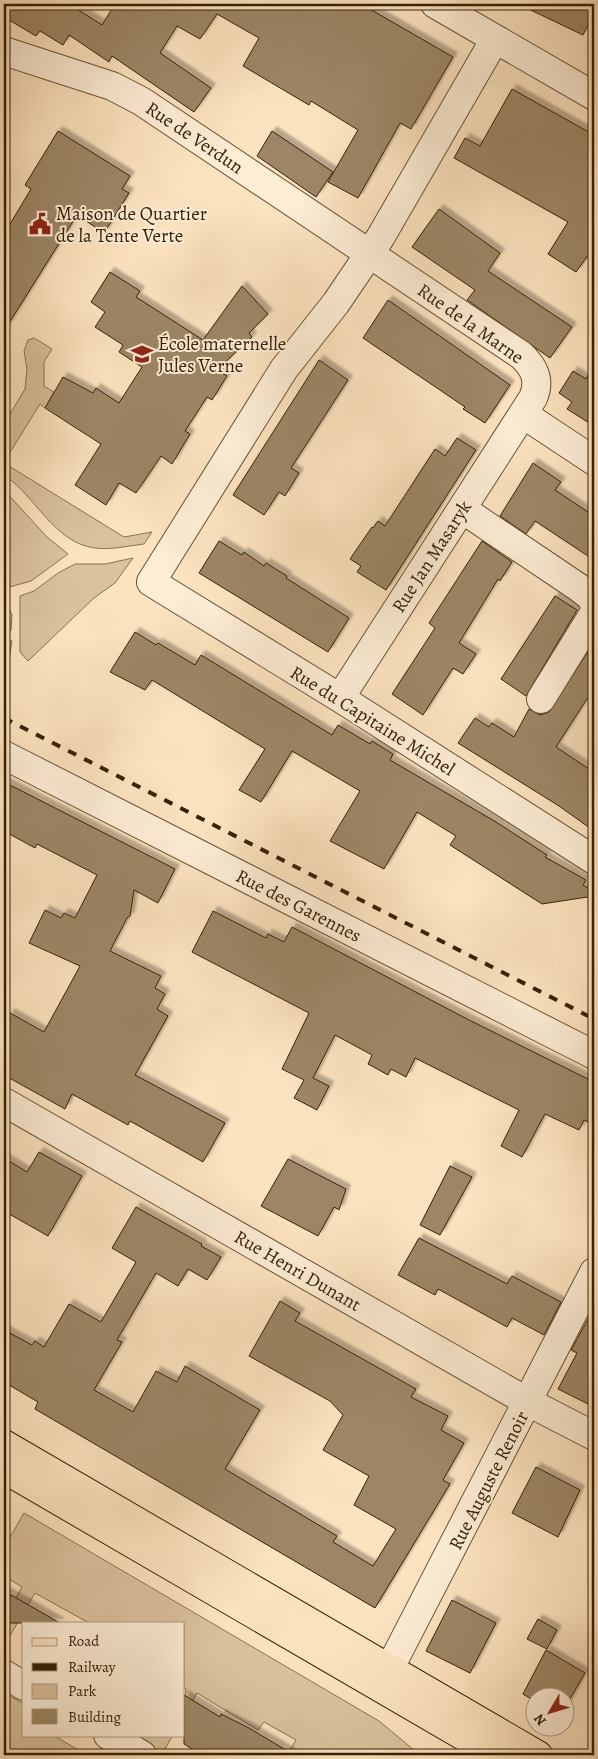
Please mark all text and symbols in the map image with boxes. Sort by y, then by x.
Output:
street label: Rue de Verdun [140,96,248,180]
place label: Maison de Quartier de la Tente Verte [56,201,207,249]
public building icon: Maison de Quartier de la Tente Verte [27,211,53,237]
street label: Rue de la Marne [412,278,529,370]
place label: École maternelle Jules Verne [158,331,286,379]
school or university icon: École maternelle Jules Verne [129,341,155,367]
street label: Rue Jan Masaryk [386,495,478,618]
street label: Rue du Capitaine Michel [285,660,460,782]
street label: Rue des Garennes [231,863,366,949]
street label: Rue Henri Dunant [229,1224,366,1318]
street label: Rue Auguste Renoir [443,1407,535,1554]
legend [22,1622,185,1736]
text: Road [68,1631,100,1651]
text: Railway [68,1657,116,1677]
text: Park [68,1681,97,1701]
north arrow [526,1686,576,1736]
text: Building [68,1707,121,1727]
text: N [530,1710,551,1730]

